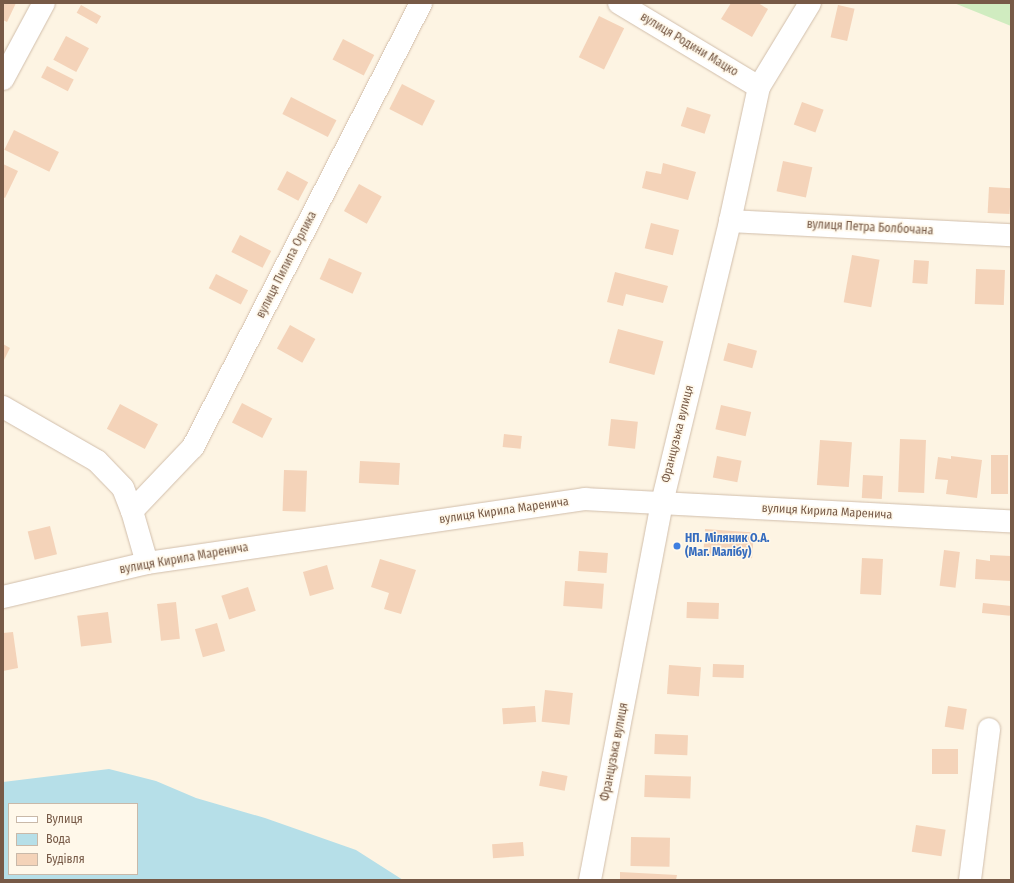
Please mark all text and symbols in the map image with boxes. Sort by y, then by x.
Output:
street label: вулиця Родини Мацко [637,10,741,80]
street label: вулиця Пилипа Орлика [254,209,320,321]
street label: вулиця Петра Болбочана [806,217,934,239]
street label: Французька вулиця [659,384,697,484]
street label: вулиця Кирила Маренича [438,495,570,527]
street label: вулиця Кирила Маренича [761,501,893,523]
place label: НП. Міляник О.А. (Маг. Малібу) [685,532,769,560]
street label: вулиця Кирила Маренича [118,541,250,577]
marker: НП. Міляник О.А. (Маг. Малібу) [672,541,682,551]
street label: Французька вулиця [598,702,632,802]
legend [8,803,138,875]
text: Вулиця [46,812,83,826]
text: Вода [46,832,71,846]
text: Будівля [46,852,85,866]

